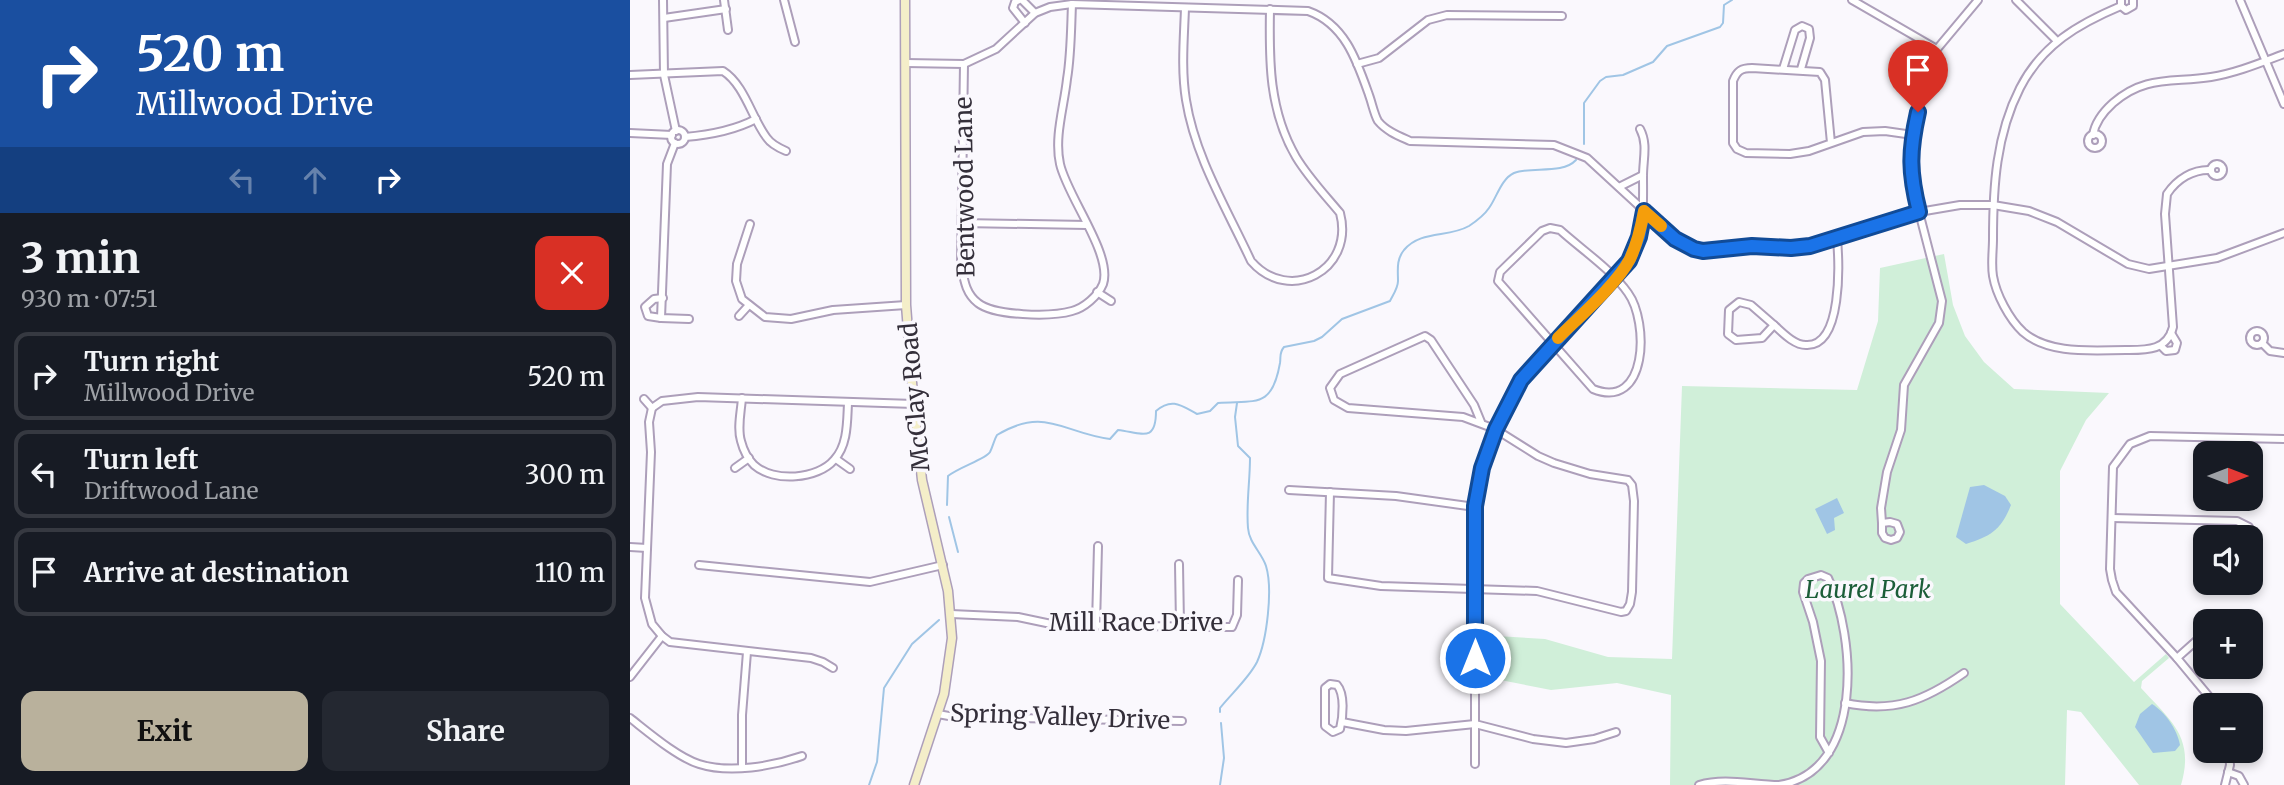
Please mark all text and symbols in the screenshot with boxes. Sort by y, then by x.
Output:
text: 520 m [136,23,284,84]
icon: right [21,28,112,119]
pin [1888,40,1948,112]
icon: arrive [1899,51,1937,89]
text: Millwood Drive [136,84,373,124]
street label: Bentwood Lane [947,96,982,278]
icon: left [223,161,261,199]
icon: ahead [296,161,334,199]
icon: right [369,161,407,199]
text: 3 min [21,232,140,284]
button: close [535,236,609,310]
text: 930 m · 07:51 [21,284,158,313]
street label: McClay Road [893,321,936,473]
text: Turn right [84,345,219,378]
icon: right [25,357,63,395]
text: 520 m [527,360,605,393]
text: Millwood Drive [84,378,255,407]
north arrow [2193,441,2263,511]
map controls [2193,441,2263,763]
text: Turn left [84,443,198,476]
icon: left [25,455,63,493]
text: 300 m [525,458,605,491]
text: Driftwood Lane [84,476,259,505]
button: sound [2193,525,2263,595]
icon: arrive [25,553,63,591]
text: Arrive at destination [84,556,349,589]
text: 110 m [535,556,605,589]
park label: Laurel Park [1805,574,1931,605]
street label: Mill Race Drive [1049,607,1223,638]
button: + [2193,609,2263,679]
position arrow [1438,621,1512,695]
button: Exit [21,691,308,771]
button: Share [322,691,609,771]
button: − [2193,693,2263,763]
street label: Spring Valley Drive [949,697,1171,736]

